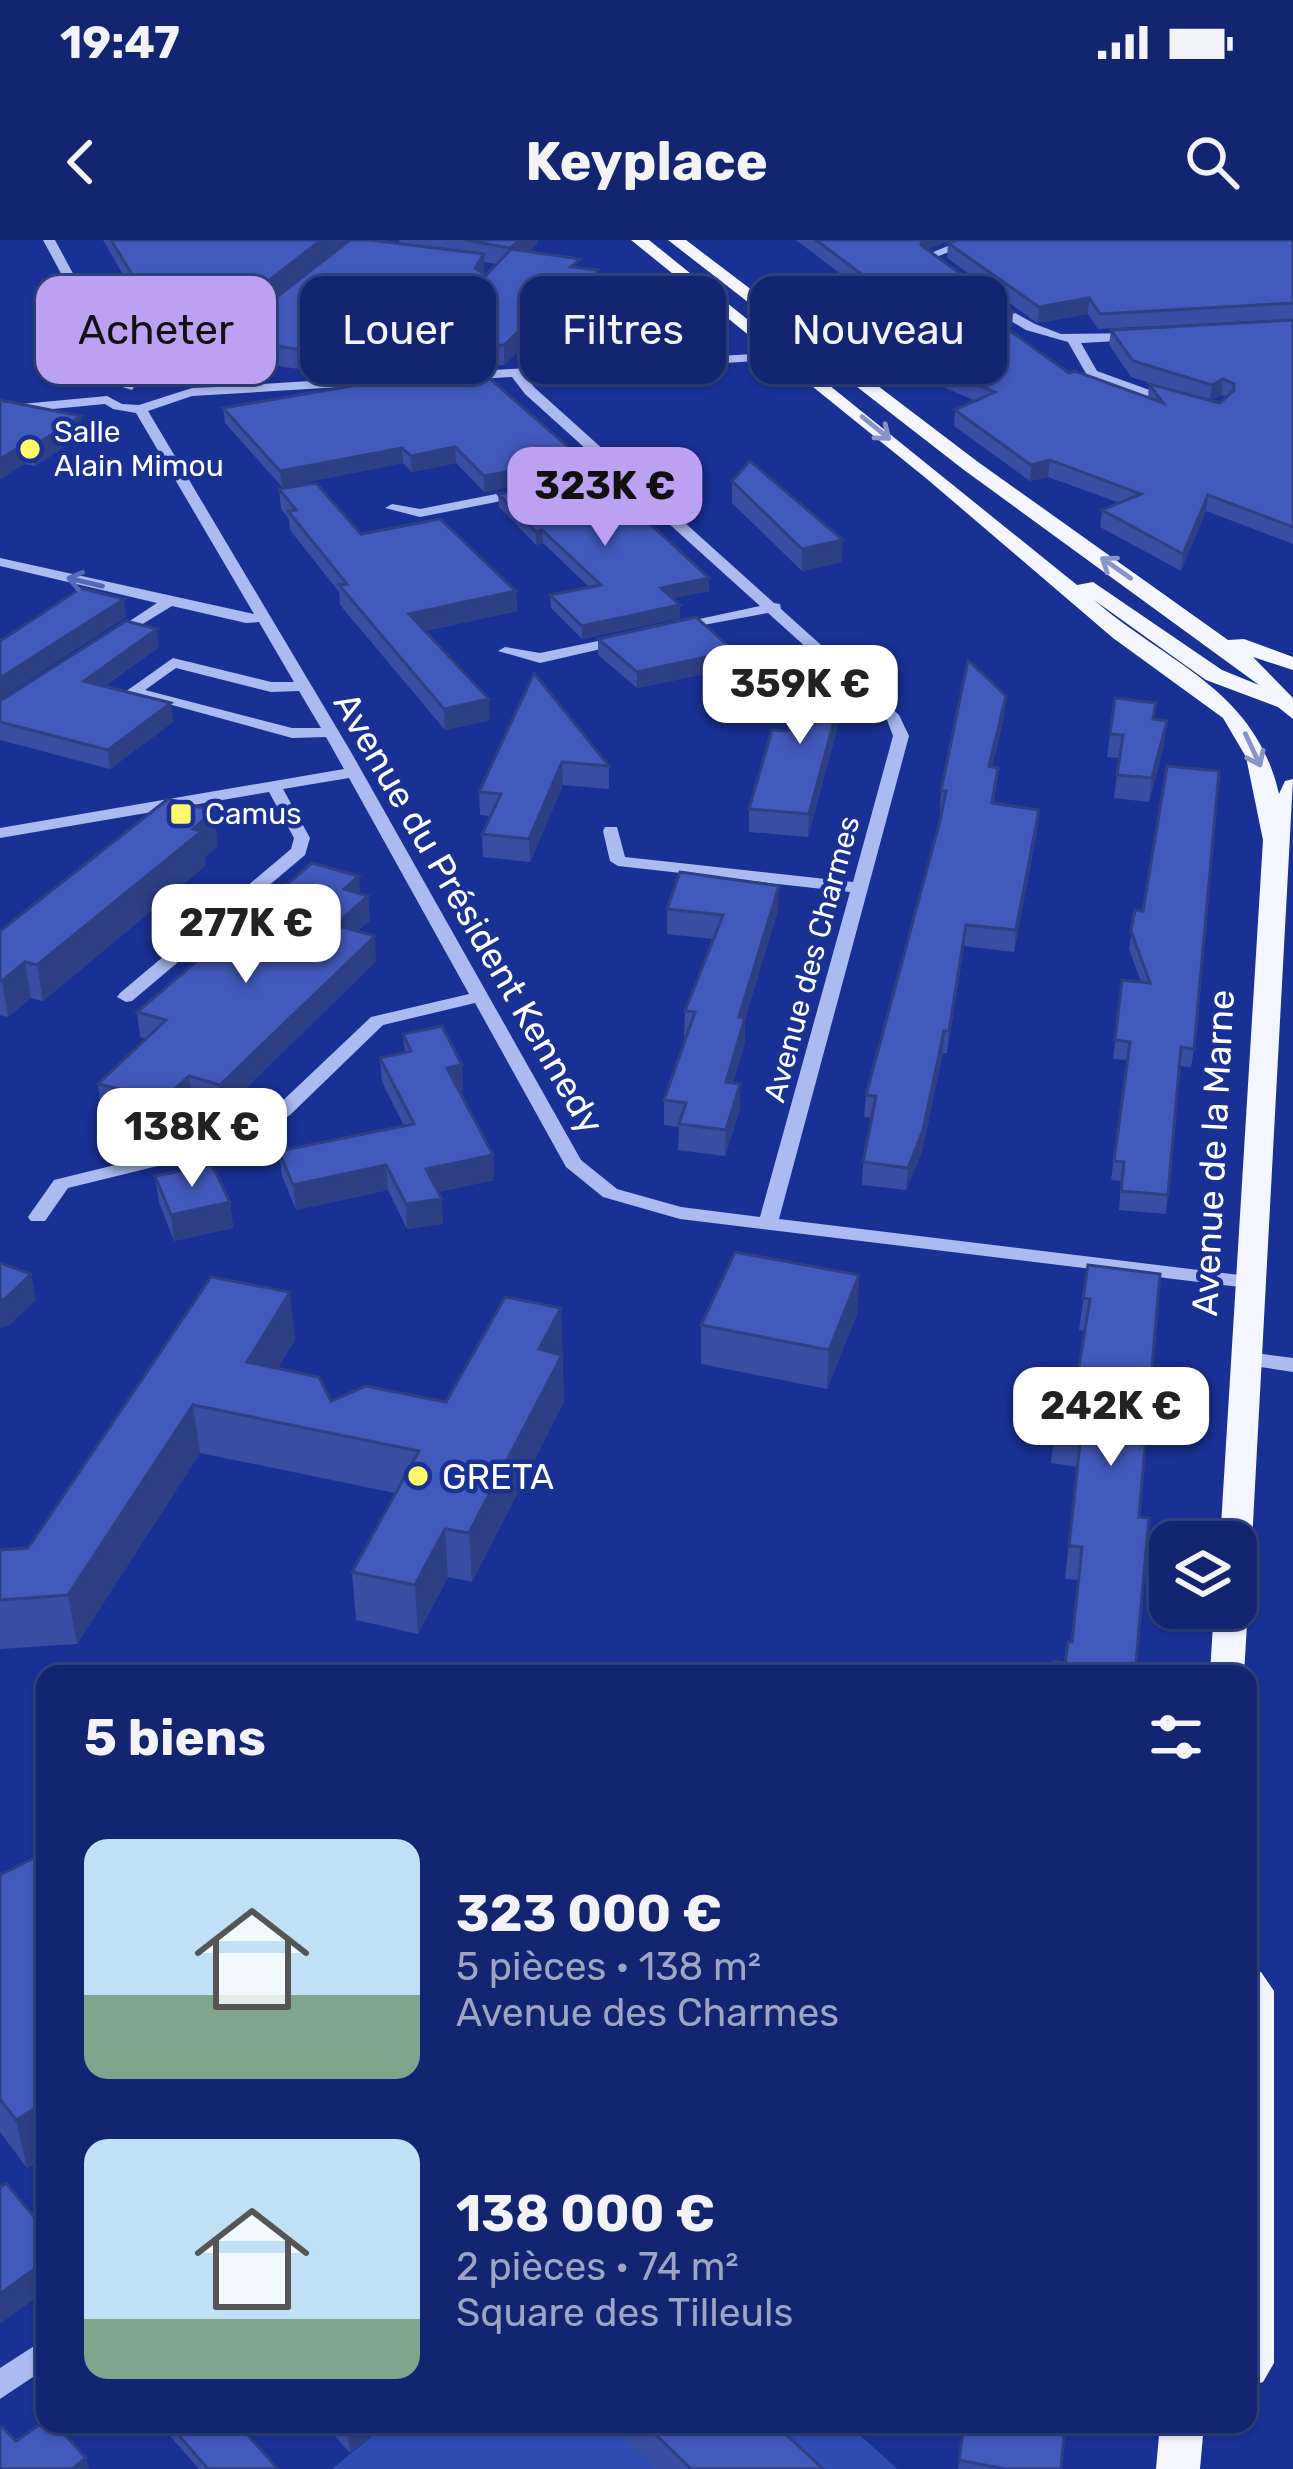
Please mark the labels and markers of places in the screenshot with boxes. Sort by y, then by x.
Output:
place label: Salle Alain Mimou [54,414,224,484]
marker: Salle Alain Mimou [17,436,43,462]
pin: 323K € [507,447,703,549]
pin: 359K € [702,645,898,747]
place label: Camus [205,796,302,832]
marker: Camus [168,801,194,827]
pin: 277K € [148,884,344,986]
pin: 138K € [94,1088,290,1190]
pin: 242K € [1013,1367,1209,1469]
place label: GRETA [442,1455,554,1498]
marker: GRETA [405,1463,431,1489]

